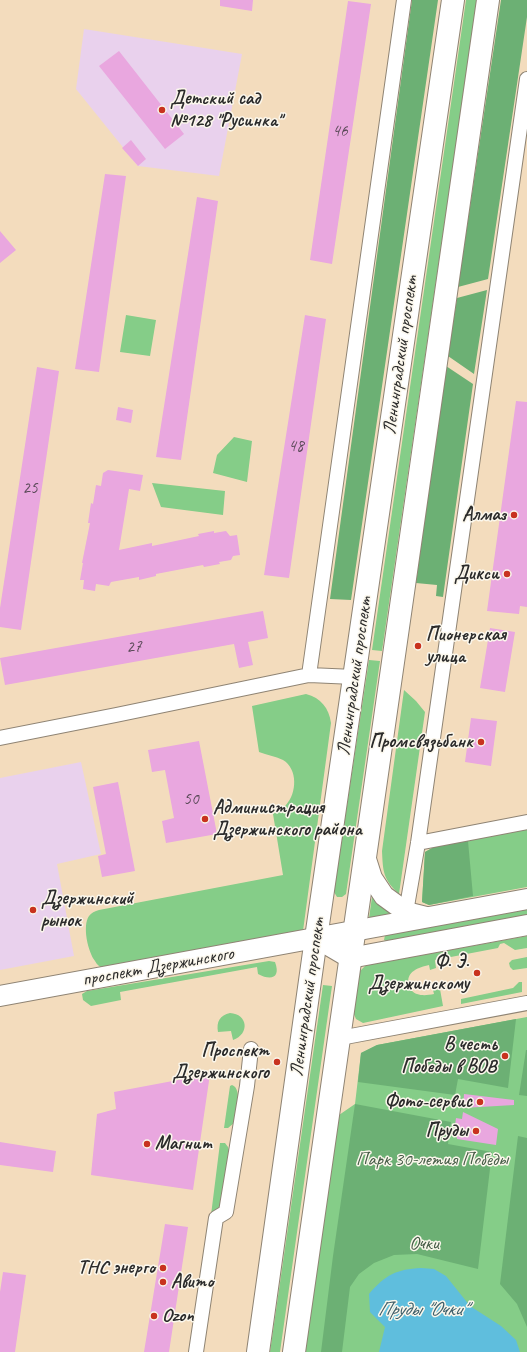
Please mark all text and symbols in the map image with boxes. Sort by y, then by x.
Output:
place label: Детский сад №128 "Русинка" [170,88,282,132]
marker: Детский сад №128 "Русинка" [157,105,167,115]
house number: 46 [332,122,348,142]
street label: Ленинградский проспект [379,274,423,436]
house number: 48 [288,437,304,457]
house number: 25 [22,479,38,499]
place label: Алмаз [462,504,506,526]
marker: Алмаз [509,510,519,520]
place label: Дикси [454,563,499,585]
marker: Дикси [502,569,512,579]
street label: Ленинградский проспект [333,595,377,757]
place label: Пионерская улица [426,624,506,668]
house number: 27 [126,638,142,658]
marker: Пионерская улица [413,641,423,651]
place label: Промсвязьбанк [369,731,473,753]
marker: Промсвязьбанк [476,737,486,747]
house number: 50 [183,790,199,810]
place label: Администрация Дзержинского района [213,797,362,841]
marker: Администрация Дзержинского района [200,814,210,824]
place label: Дзержинский рынок [41,888,133,932]
marker: Дзержинский рынок [28,905,38,915]
street label: Ленинградский проспект [286,916,330,1078]
street label: проспект Дзержинского [81,942,235,992]
place label: Ф. Э. Дзержинскому [368,951,469,995]
marker: Ф. Э. Дзержинскому [472,968,482,978]
place label: В честь Победы в ВОВ [401,1034,497,1078]
place label: Проспект Дзержинского [172,1040,269,1084]
marker: В честь Победы в ВОВ [500,1051,510,1061]
marker: Проспект Дзержинского [272,1057,282,1067]
place label: Фото-сервис [385,1091,472,1113]
marker: Фото-сервис [475,1097,485,1107]
place label: Пруды [426,1120,468,1142]
marker: Пруды [471,1126,481,1136]
place label: Магнит [155,1133,212,1155]
marker: Магнит [142,1139,152,1149]
park label: Парк 30-летия Победы [356,1149,508,1171]
park label: Очки [409,1233,439,1255]
place label: ТНС энерго [78,1257,155,1279]
marker: ТНС энерго [158,1263,168,1273]
place label: Авито [171,1271,213,1293]
marker: Авито [158,1277,168,1287]
water label: Пруды "Очки" [378,1298,466,1322]
place label: Ozon [162,1305,194,1327]
marker: Ozon [149,1311,159,1321]

